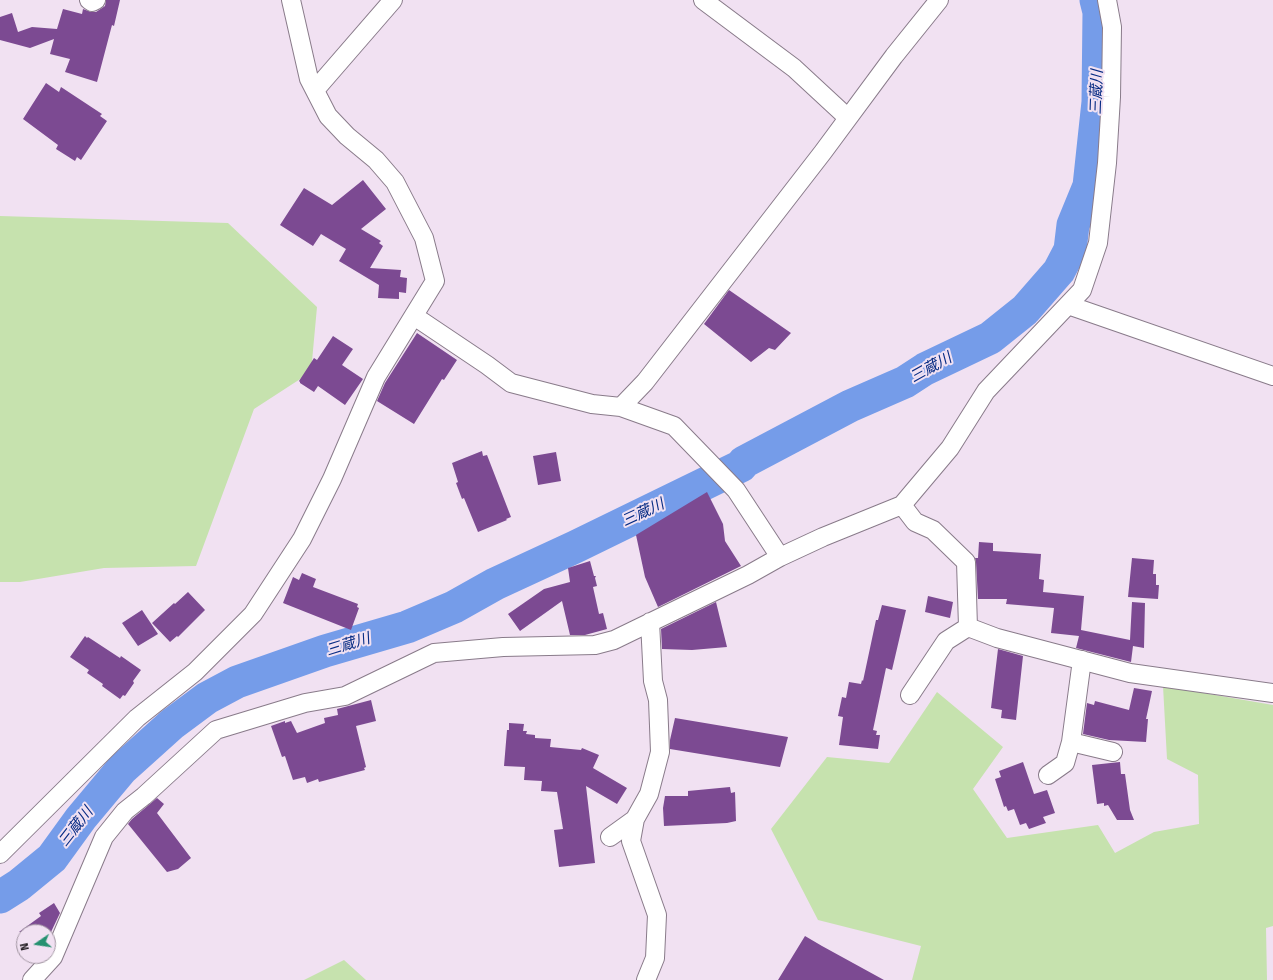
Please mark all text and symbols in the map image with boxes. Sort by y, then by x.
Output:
water label: 三蔵川 [1087,69,1107,115]
water label: 三蔵川 [907,349,955,387]
water label: 三蔵川 [619,495,667,531]
water label: 三蔵川 [324,630,372,660]
water label: 三蔵川 [55,804,97,850]
north arrow [16,924,56,964]
text: N [18,942,32,952]

